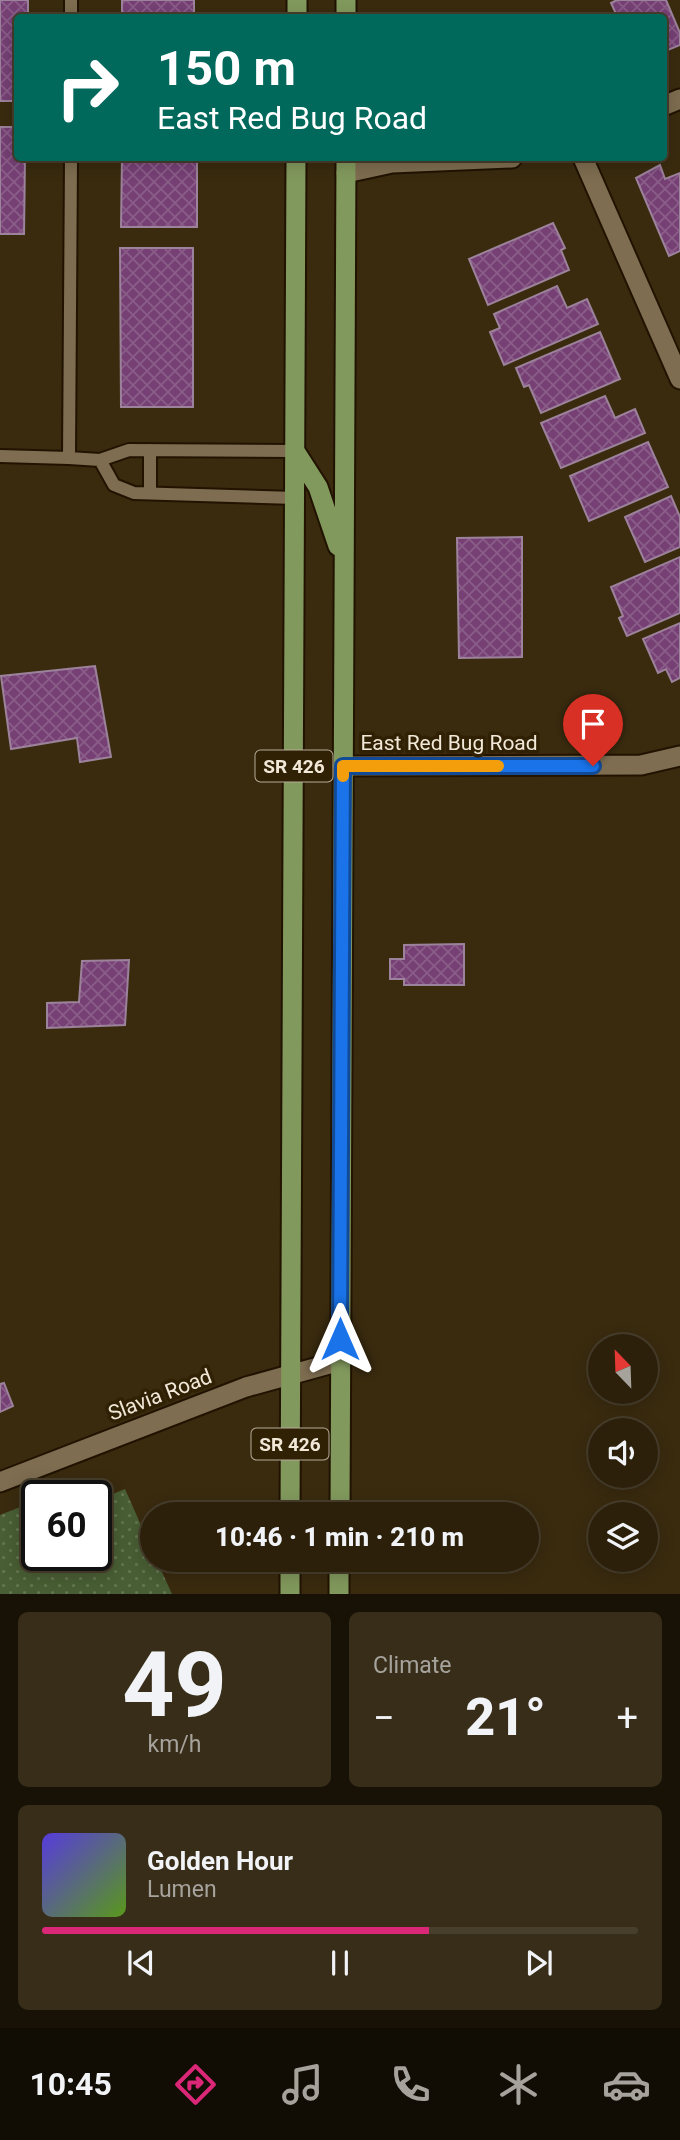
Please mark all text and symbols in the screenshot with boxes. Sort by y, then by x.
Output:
text: 150 m [157,40,296,97]
icon: right [42,42,133,133]
text: East Red Bug Road [157,99,427,137]
pin [563,694,623,766]
icon: arrive [574,705,612,743]
street label: East Red Bug Road [360,731,538,755]
road number: SR 426 [256,750,332,782]
position arrow [303,1302,377,1376]
north arrow [588,1334,658,1404]
map controls [588,1334,658,1572]
street label: Slavia Road [105,1364,215,1426]
button: sound [588,1418,658,1488]
road number: SR 426 [252,1428,328,1460]
speed limit sign: 60 [21,1480,112,1571]
button: layers [588,1502,658,1572]
text: 10:46 · 1 min · 210 m [215,1522,464,1552]
text: 49 [122,1632,227,1738]
text: Climate [373,1652,452,1679]
text: 21° [465,1687,546,1748]
text: − [373,1696,395,1740]
text: + [616,1696,638,1740]
text: km/h [148,1731,202,1758]
text: Golden Hour [147,1846,293,1876]
text: Lumen [147,1876,217,1903]
icon: previous [122,1944,160,1982]
icon: pause [321,1944,359,1982]
icon: next [520,1944,558,1982]
icon: directions [171,2060,220,2109]
icon: music [278,2060,327,2109]
icon: phone [386,2060,435,2109]
icon: climate [494,2060,543,2109]
icon: car [602,2060,651,2109]
text: 10:45 [29,2065,112,2103]

